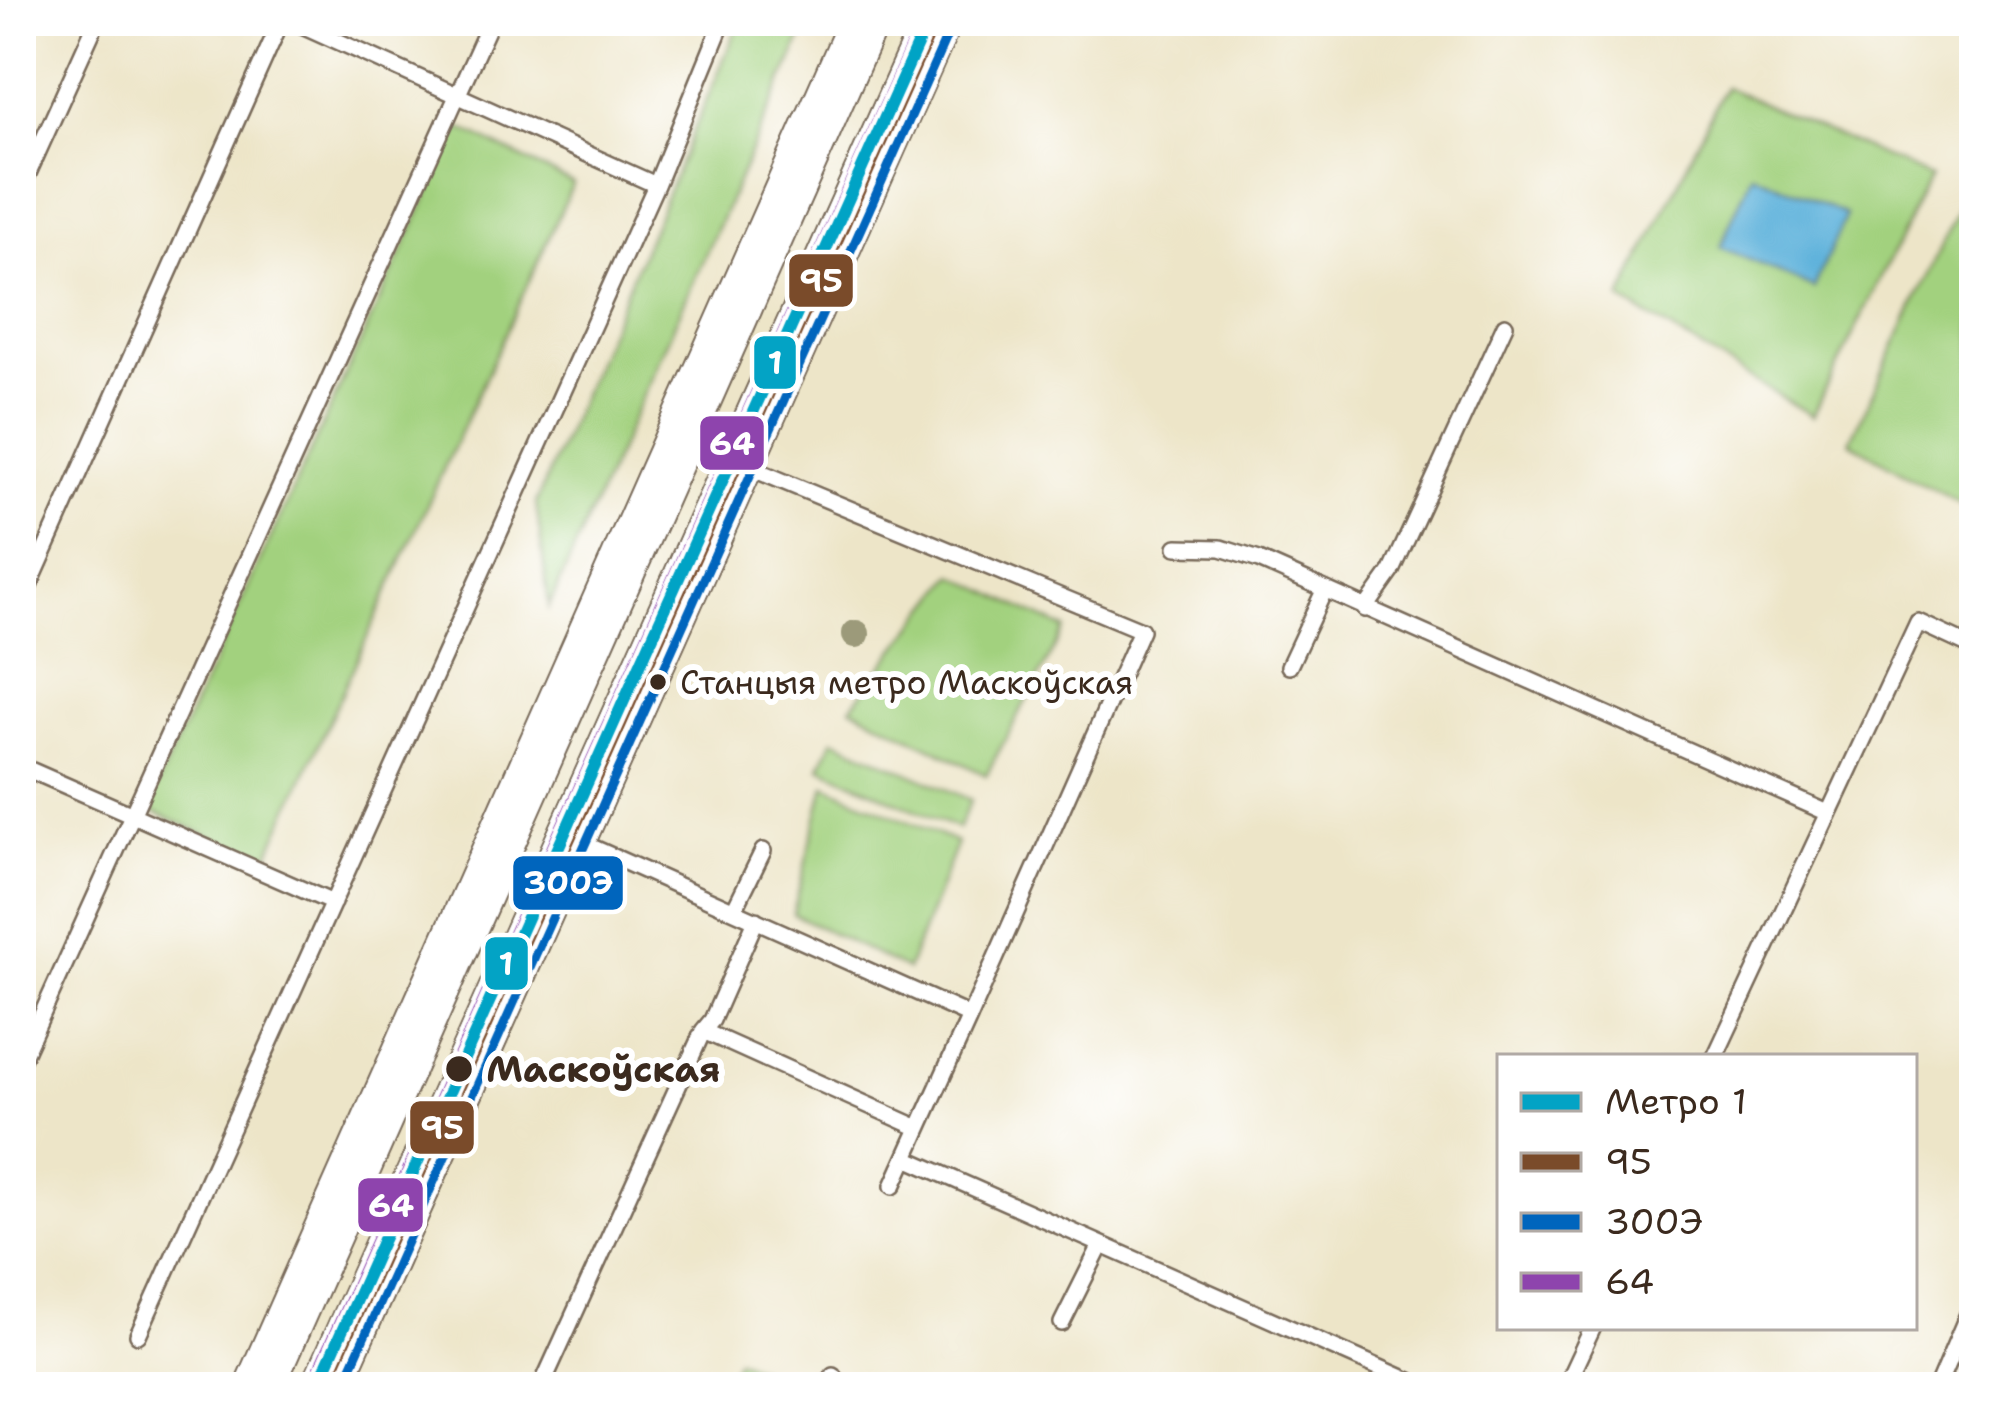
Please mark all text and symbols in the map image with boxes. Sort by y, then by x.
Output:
line badge: 95 [787,252,855,309]
text: 95 [799,258,843,303]
line badge: 1 [752,334,798,391]
text: 1 [767,340,783,385]
line badge: 64 [698,414,766,472]
text: 64 [709,421,755,466]
place label: Станцыя метро Маскоўская [680,660,1133,705]
marker: Станцыя метро Маскоўская [647,671,669,693]
line badge: 300Э [511,854,625,912]
text: 300Э [523,860,613,905]
line badge: 1 [483,935,530,992]
text: 1 [498,941,514,986]
place label: Маскоўская [486,1045,720,1094]
marker: Маскоўская [443,1053,475,1085]
legend [1497,1054,1917,1330]
text: Метро 1 [1605,1077,1747,1126]
line badge: 95 [408,1099,476,1156]
text: 95 [420,1105,464,1150]
text: 95 [1605,1137,1652,1186]
line badge: 64 [356,1176,425,1234]
text: 64 [368,1183,414,1228]
text: 300Э [1605,1197,1703,1246]
text: 64 [1605,1257,1654,1306]

